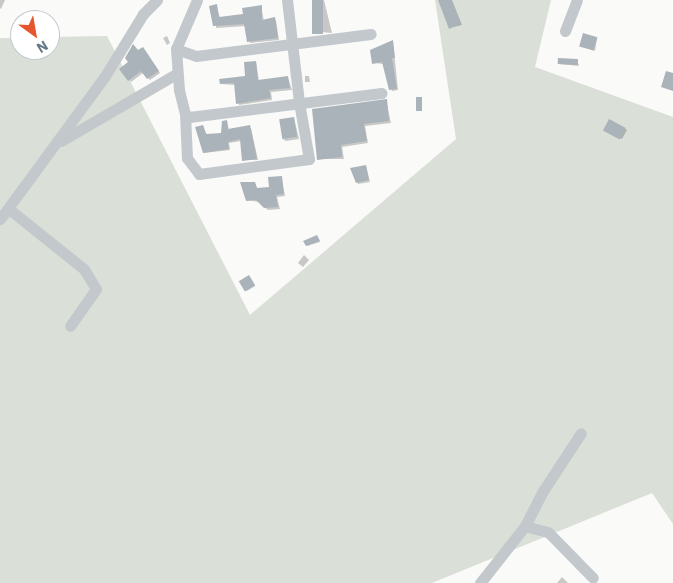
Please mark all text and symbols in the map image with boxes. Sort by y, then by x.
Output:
north arrow [10,10,60,60]
text: N [33,37,51,57]

